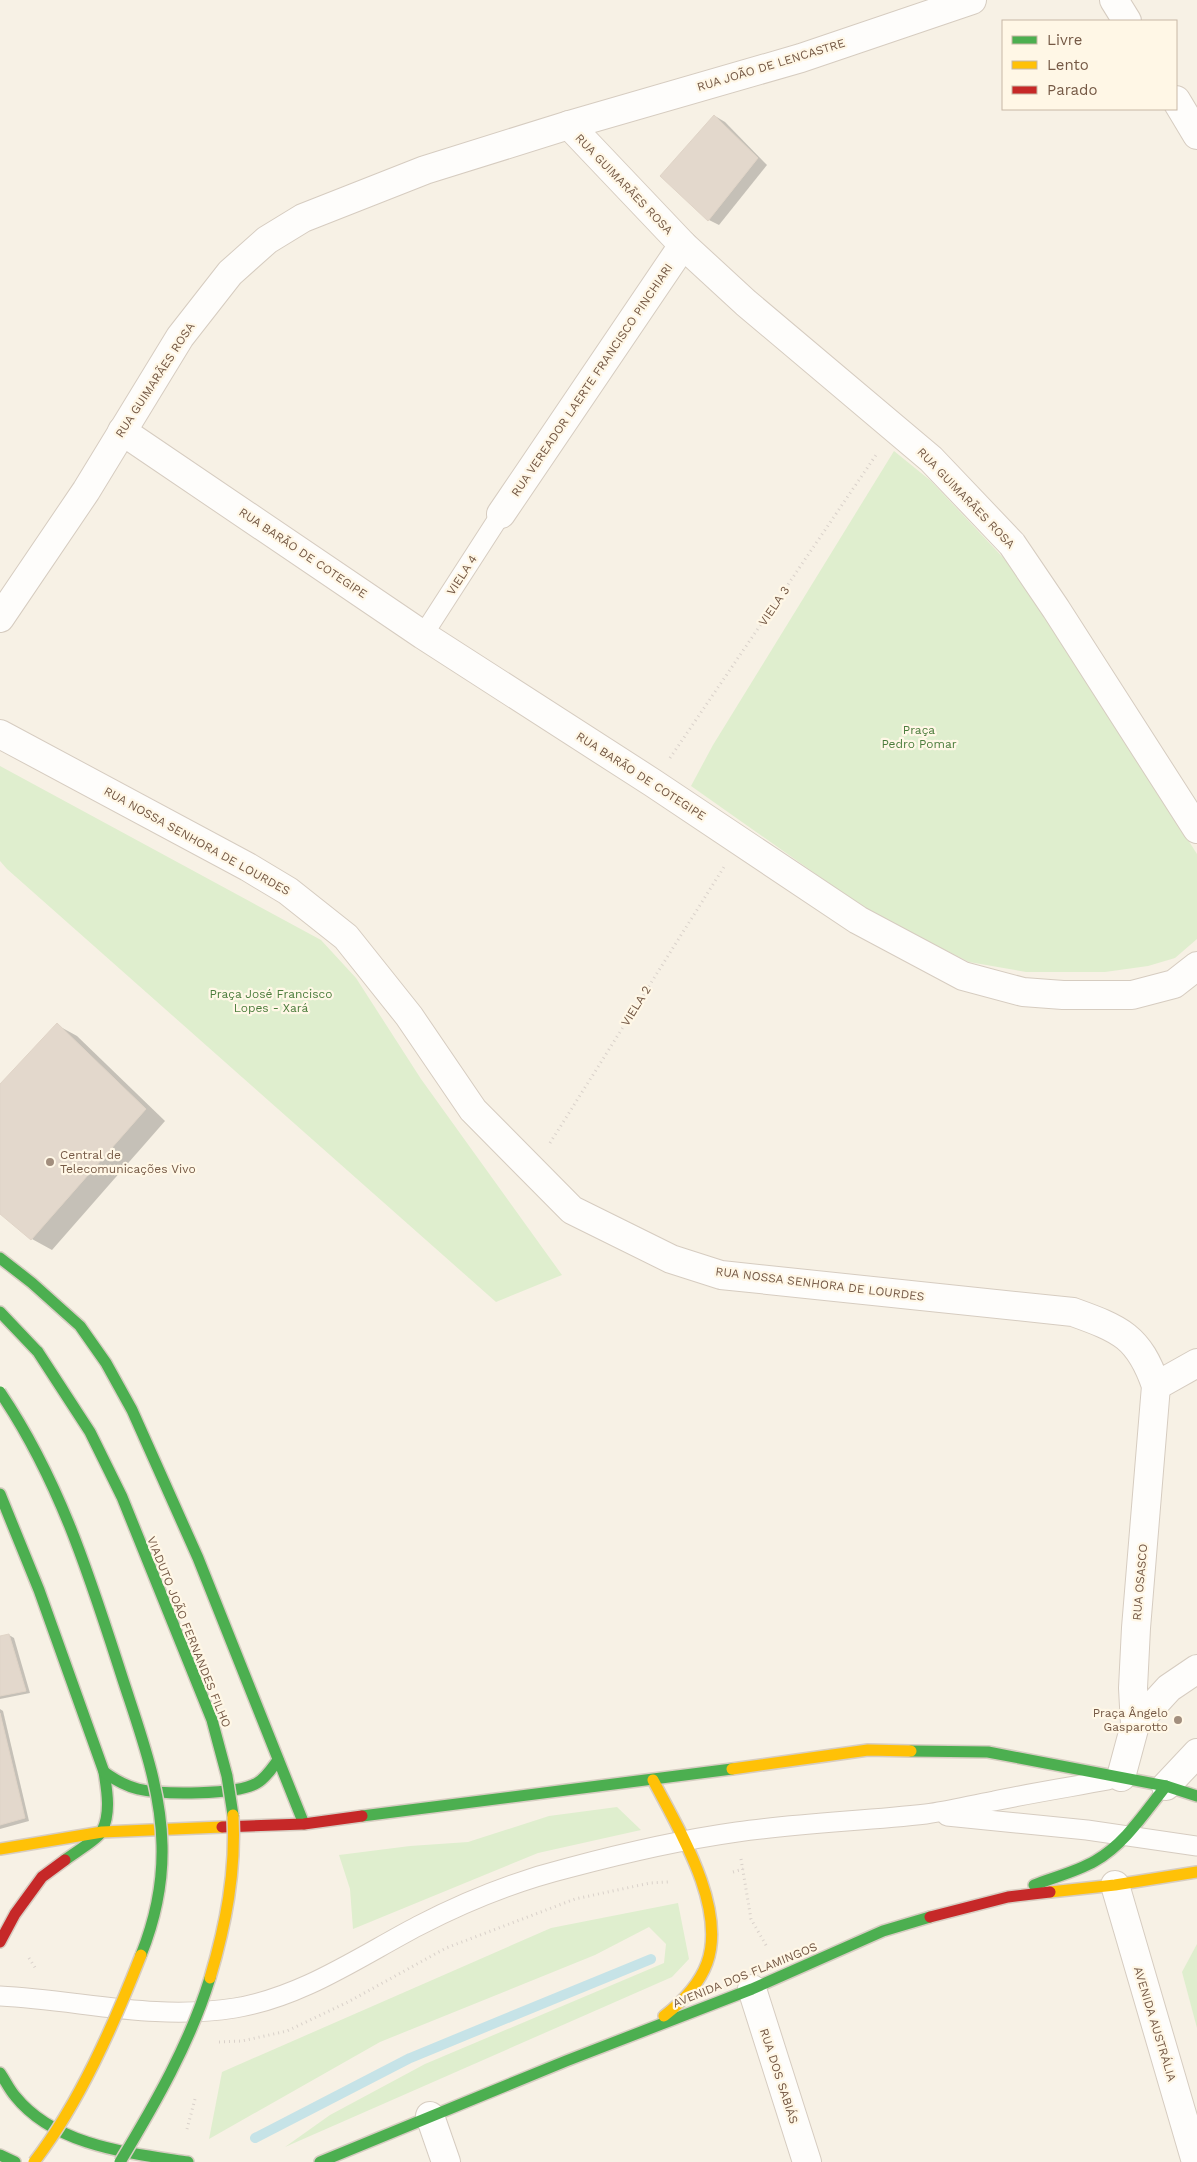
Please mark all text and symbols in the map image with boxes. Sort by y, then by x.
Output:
legend [1002,20,1177,110]
text: Livre [1047,31,1082,49]
street label: RUA JOÃO DE LENCASTRE [695,36,847,94]
text: Lento [1047,56,1089,74]
text: Parado [1047,81,1097,99]
street label: RUA GUIMARÃES ROSA [572,131,676,237]
street label: RUA VEREADOR LAERTE FRANCISCO PINCHIARI [508,261,676,499]
street label: RUA GUIMARÃES ROSA [113,320,198,440]
street label: RUA GUIMARÃES ROSA [914,445,1018,551]
street label: RUA BARÃO DE COTEGIPE [236,505,370,601]
street label: VIELA 4 [444,552,480,598]
street label: VIELA 3 [756,584,792,628]
park label: Praça Pedro Pomar [881,723,957,751]
street label: RUA BARÃO DE COTEGIPE [574,729,709,823]
street label: RUA NOSSA SENHORA DE LOURDES [102,784,292,898]
street label: VIELA 2 [618,983,654,1029]
park label: Praça José Francisco Lopes - Xará [209,987,333,1015]
place label: Central de Telecomunicações Vivo [60,1148,196,1176]
marker: Central de Telecomunicações Vivo [44,1156,56,1168]
street label: RUA NOSSA SENHORA DE LOURDES [715,1264,925,1304]
street label: VIADUTO JOÃO FERNANDES FILHO [144,1534,234,1730]
street label: RUA OSASCO [1130,1543,1150,1621]
place label: Praça Ângelo Gasparotto [1093,1706,1168,1734]
marker: Praça Ângelo Gasparotto [1172,1714,1184,1726]
street label: AVENIDA DOS FLAMINGOS [671,1940,819,2010]
street label: AVENIDA AUSTRÁLIA [1131,1965,1179,2083]
street label: RUA DOS SABIÁS [757,2026,801,2126]

